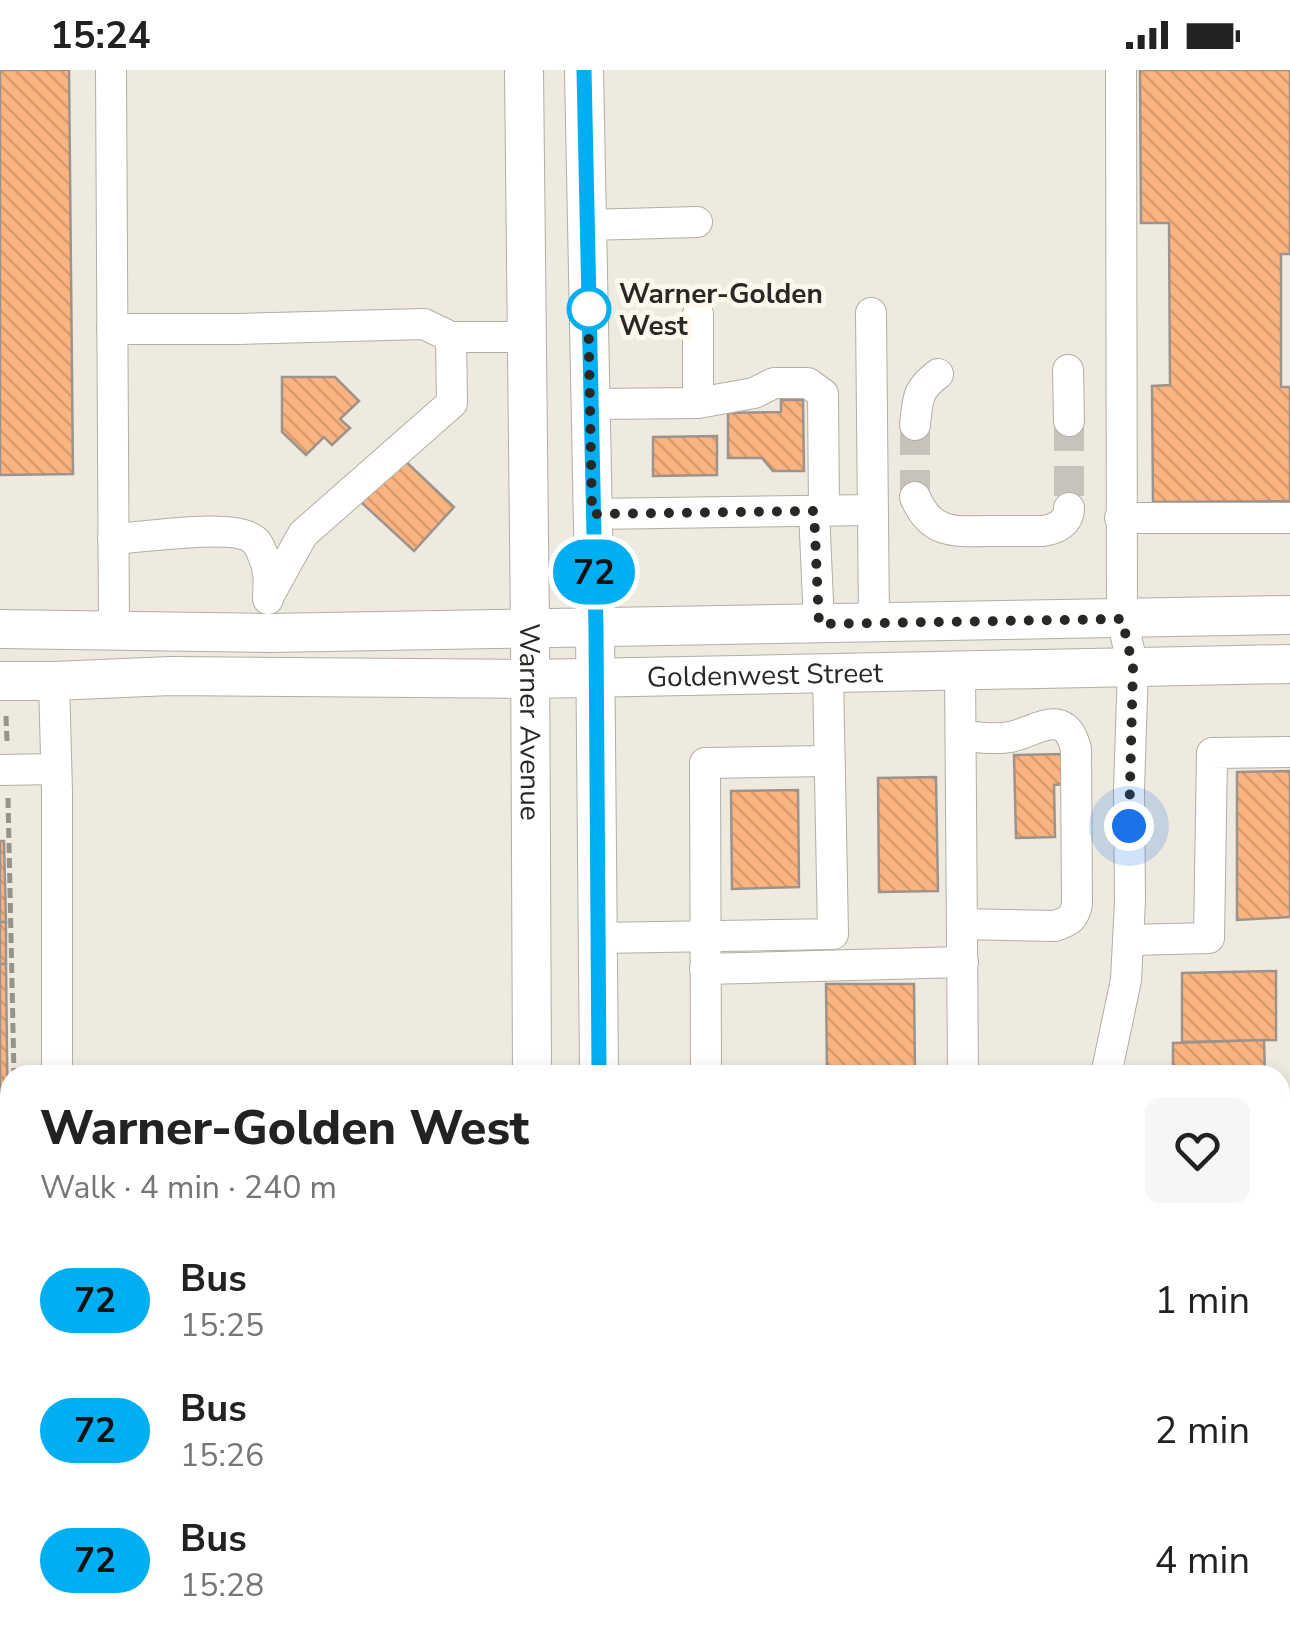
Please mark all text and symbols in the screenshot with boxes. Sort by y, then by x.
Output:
text: 15:24 [50,10,151,61]
place label: Warner-Golden West [619,275,823,345]
marker: Warner-Golden West [568,288,610,330]
line badge: 72 [549,540,639,604]
text: 72 [573,549,615,596]
street label: Warner Avenue [510,623,549,821]
street label: Goldenwest Street [646,654,883,697]
your location [1104,801,1154,851]
text: Warner-Golden West [40,1095,529,1161]
button: heart [1145,1098,1250,1203]
text: Walk · 4 min · 240 m [40,1166,337,1209]
text: Bus [180,1253,247,1304]
text: 1 min [1155,1275,1250,1326]
text: 72 [74,1277,116,1324]
text: 15:25 [180,1304,264,1347]
text: Bus [180,1383,247,1434]
text: 2 min [1155,1405,1250,1456]
text: 72 [74,1407,116,1454]
text: 15:26 [180,1434,264,1477]
text: Bus [180,1513,247,1564]
text: 4 min [1155,1535,1250,1586]
text: 72 [74,1537,116,1584]
text: 15:28 [180,1564,264,1607]

